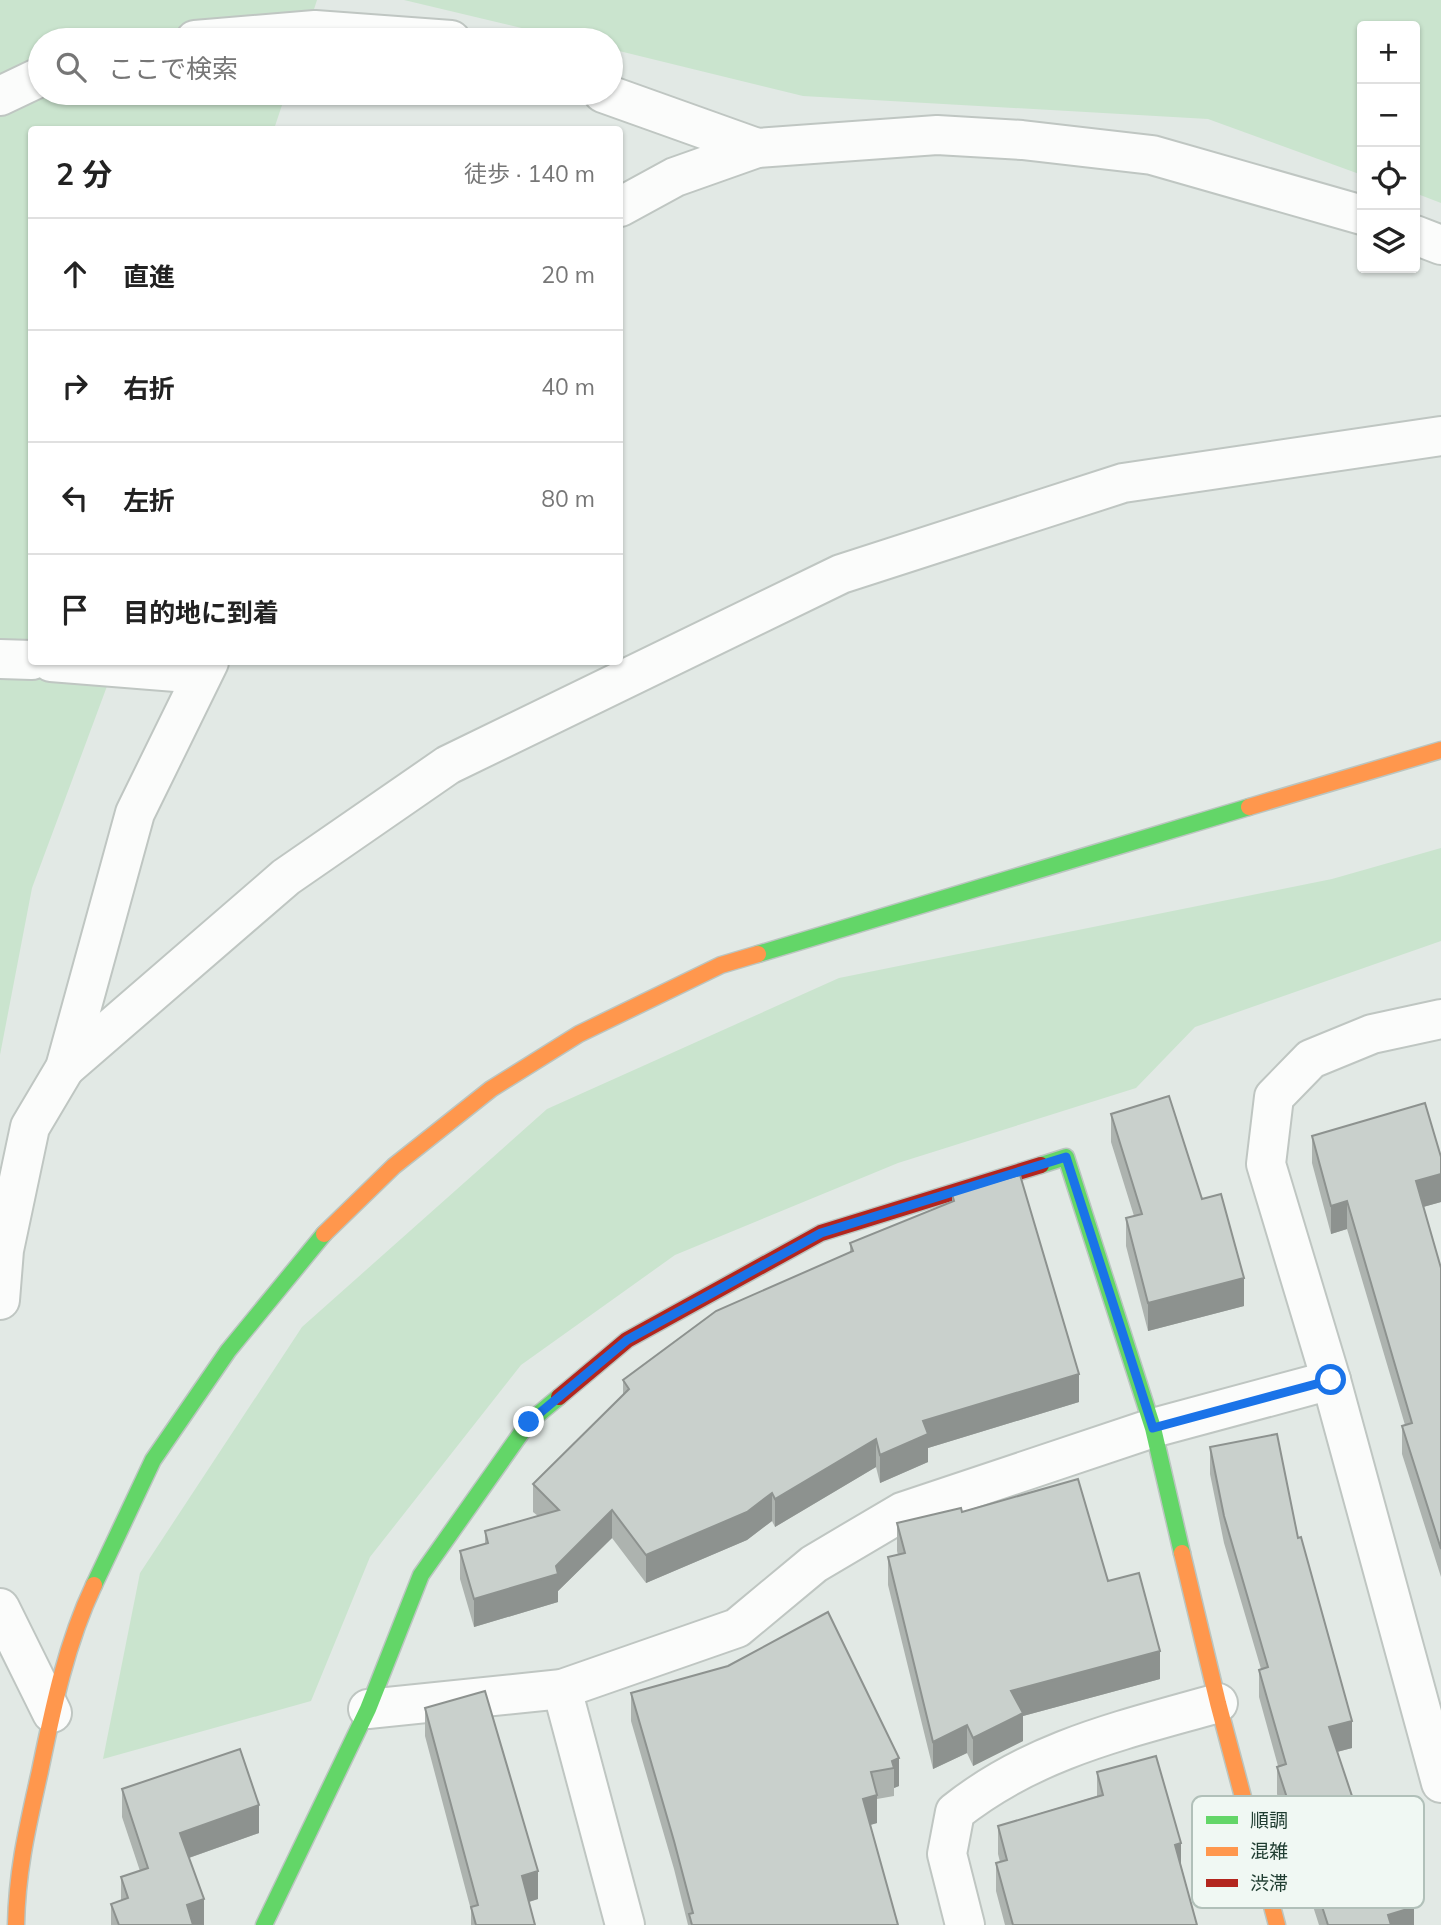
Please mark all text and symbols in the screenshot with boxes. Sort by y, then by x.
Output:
map controls [1357,21,1420,273]
button: + [1357,21,1420,84]
search box [28,28,623,105]
icon: search [52,48,90,86]
text: ここで検索 [108,52,238,85]
button: − [1357,84,1420,147]
button: locate [1357,147,1420,210]
text: 2 分 [56,155,112,193]
text: 徒歩 · 140 m [464,159,595,188]
button: layers [1357,210,1420,273]
icon: ahead [56,255,94,293]
text: 直進 [123,260,175,293]
text: 20 m [541,260,595,289]
icon: right [56,367,94,405]
text: 右折 [123,372,175,405]
text: 40 m [541,372,595,401]
icon: left [56,479,94,517]
text: 左折 [123,484,175,517]
text: 80 m [541,484,595,513]
icon: arrive [56,591,94,629]
text: 目的地に到着 [123,596,279,629]
route start [1315,1364,1346,1395]
route end [513,1406,544,1437]
legend [1192,1796,1424,1908]
text: 順調 [1250,1808,1288,1832]
text: 混雑 [1250,1839,1288,1863]
text: 渋滞 [1250,1871,1288,1895]

